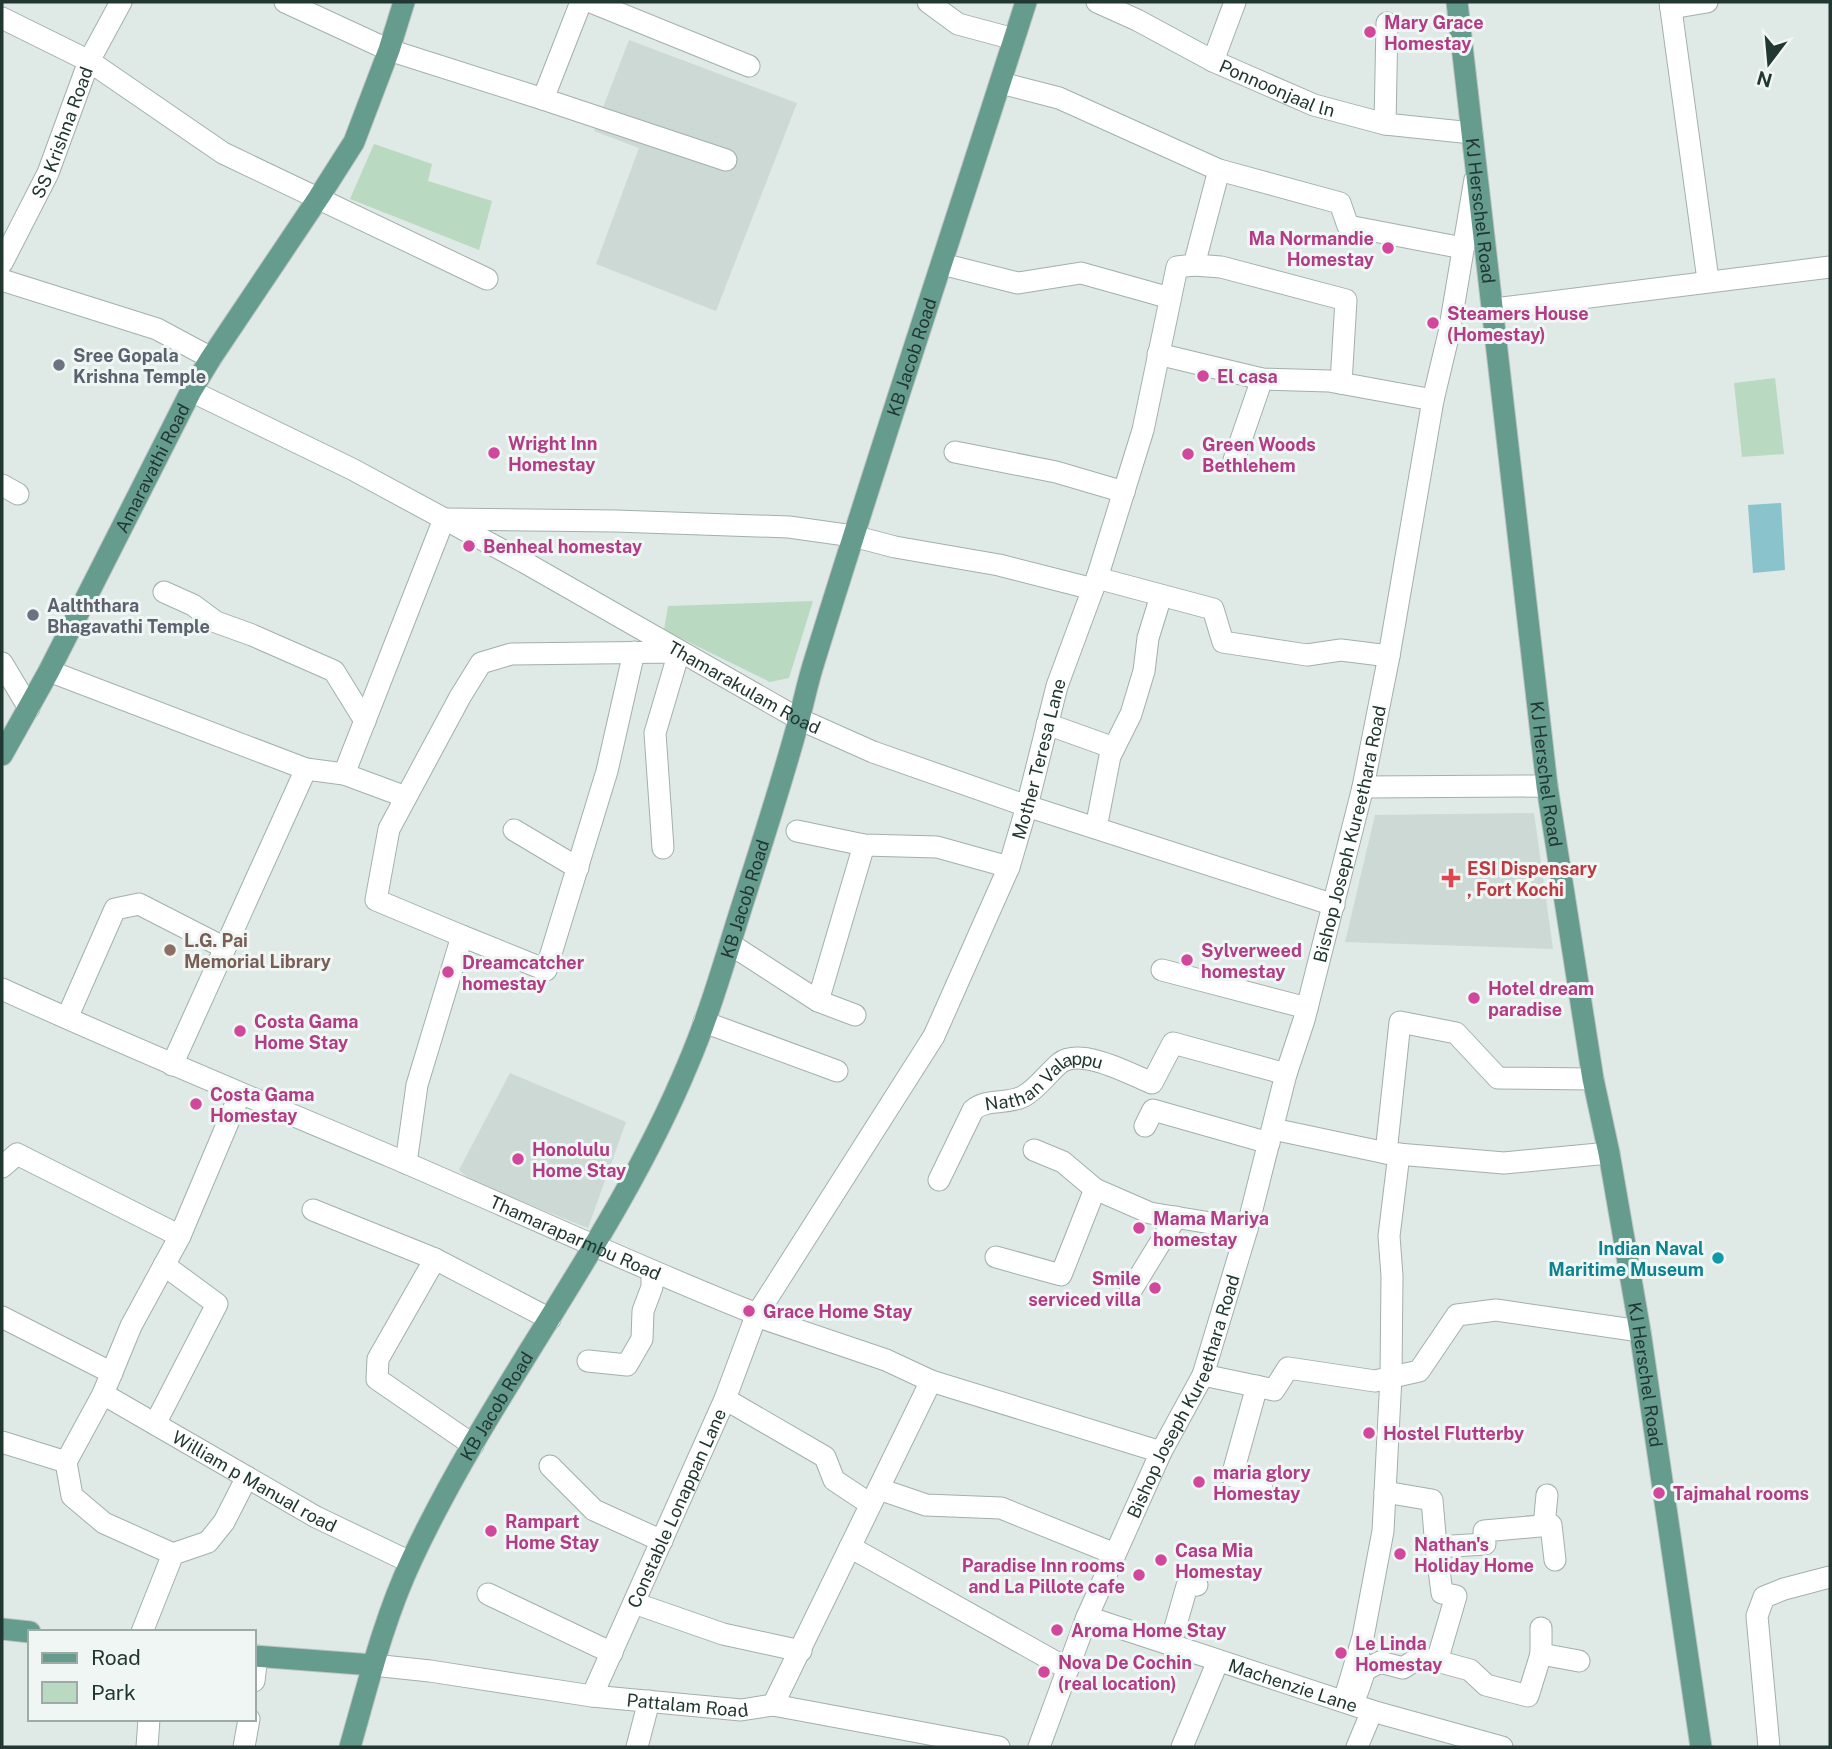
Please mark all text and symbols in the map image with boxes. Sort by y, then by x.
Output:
place label: Mary Grace Homestay [1384,12,1484,54]
marker: Mary Grace Homestay [1362,24,1378,40]
north arrow [1734,28,1804,98]
street label: Ponnoonjaal ln [1216,55,1337,121]
street label: SS Krishna Road [26,64,97,202]
text: N [1754,67,1774,92]
street label: KJ Herschel Road [1462,137,1500,285]
place label: Ma Normandie Homestay [1249,228,1374,270]
marker: Ma Normandie Homestay [1380,240,1396,256]
street label: KB Jacob Road [882,295,940,419]
place label: Steamers House (Homestay) [1447,303,1589,345]
marker: Steamers House (Homestay) [1425,315,1441,331]
place label: Sree Gopala Krishna Temple [73,345,206,387]
marker: Sree Gopala Krishna Temple [51,357,67,373]
place label: El casa [1217,366,1278,387]
marker: El casa [1195,368,1211,384]
street label: Amaravathi Road [111,400,193,536]
place label: Wright Inn Homestay [508,433,597,475]
place label: Green Woods Bethlehem [1202,434,1316,476]
marker: Wright Inn Homestay [486,445,502,461]
marker: Green Woods Bethlehem [1180,446,1196,462]
place label: Benheal homestay [483,536,642,557]
marker: Benheal homestay [461,538,477,554]
place label: Aalththara Bhagavathi Temple [47,595,210,637]
marker: Aalththara Bhagavathi Temple [25,607,41,623]
street label: Thamarakulam Road [664,636,824,738]
street label: Mother Teresa Lane [1007,675,1070,842]
street label: KJ Herschel Road [1527,700,1567,848]
street label: Bishop Joseph Kureethara Road [1309,704,1389,964]
street label: KB Jacob Road [716,837,773,961]
place label: ESI Dispensary , Fort Kochi [1467,858,1597,900]
marker: ESI Dispensary , Fort Kochi [1441,868,1461,888]
place label: L.G. Pai Memorial Library [184,930,331,972]
place label: Sylverweed homestay [1201,940,1302,982]
marker: L.G. Pai Memorial Library [162,942,178,958]
place label: Dreamcatcher homestay [462,952,585,994]
marker: Sylverweed homestay [1179,952,1195,968]
marker: Dreamcatcher homestay [440,964,456,980]
place label: Hotel dream paradise [1488,978,1594,1020]
marker: Hotel dream paradise [1466,990,1482,1006]
place label: Costa Gama Home Stay [254,1011,359,1053]
marker: Costa Gama Home Stay [232,1023,248,1039]
street label: Nathan Valappu [983,1047,1106,1114]
place label: Costa Gama Homestay [210,1084,315,1126]
marker: Costa Gama Homestay [188,1096,204,1112]
place label: Honolulu Home Stay [532,1139,626,1181]
marker: Honolulu Home Stay [510,1151,526,1167]
street label: Thamaraparmbu Road [487,1191,664,1284]
place label: Mama Mariya homestay [1153,1208,1269,1250]
marker: Mama Mariya homestay [1131,1220,1147,1236]
place label: Indian Naval Maritime Museum [1548,1238,1704,1280]
marker: Indian Naval Maritime Museum [1710,1250,1726,1266]
place label: Smile serviced villa [1028,1268,1141,1310]
street label: Bishop Joseph Kureethara Road [1122,1272,1243,1521]
marker: Smile serviced villa [1147,1280,1163,1296]
street label: KJ Herschel Road [1625,1300,1667,1448]
place label: Grace Home Stay [763,1301,912,1322]
marker: Grace Home Stay [741,1303,757,1319]
street label: KB Jacob Road [455,1348,537,1464]
street label: Constable Lonappan Lane [622,1405,730,1611]
place label: Hostel Flutterby [1383,1423,1524,1444]
marker: Hostel Flutterby [1361,1425,1377,1441]
street label: William p Manual road [169,1426,340,1536]
place label: maria glory Homestay [1213,1462,1311,1504]
marker: maria glory Homestay [1191,1474,1207,1490]
place label: Tajmahal rooms [1673,1483,1809,1504]
marker: Tajmahal rooms [1651,1485,1667,1501]
place label: Rampart Home Stay [505,1511,599,1553]
marker: Rampart Home Stay [483,1523,499,1539]
place label: Nathan's Holiday Home [1414,1534,1534,1576]
place label: Casa Mia Homestay [1175,1540,1262,1582]
marker: Nathan's Holiday Home [1392,1546,1408,1562]
marker: Casa Mia Homestay [1153,1552,1169,1568]
place label: Paradise Inn rooms and La Pillote cafe [962,1555,1125,1597]
marker: Paradise Inn rooms and La Pillote cafe [1131,1567,1147,1583]
place label: Aroma Home Stay [1071,1620,1226,1641]
marker: Aroma Home Stay [1049,1622,1065,1638]
legend [28,1630,256,1721]
place label: Le Linda Homestay [1355,1633,1442,1675]
text: Road [91,1645,141,1670]
marker: Le Linda Homestay [1333,1645,1349,1661]
place label: Nova De Cochin (real location) [1058,1652,1192,1694]
street label: Machenzie Lane [1226,1654,1360,1716]
marker: Nova De Cochin (real location) [1036,1664,1052,1680]
text: Park [91,1680,136,1705]
street label: Pattalam Road [626,1689,750,1721]

